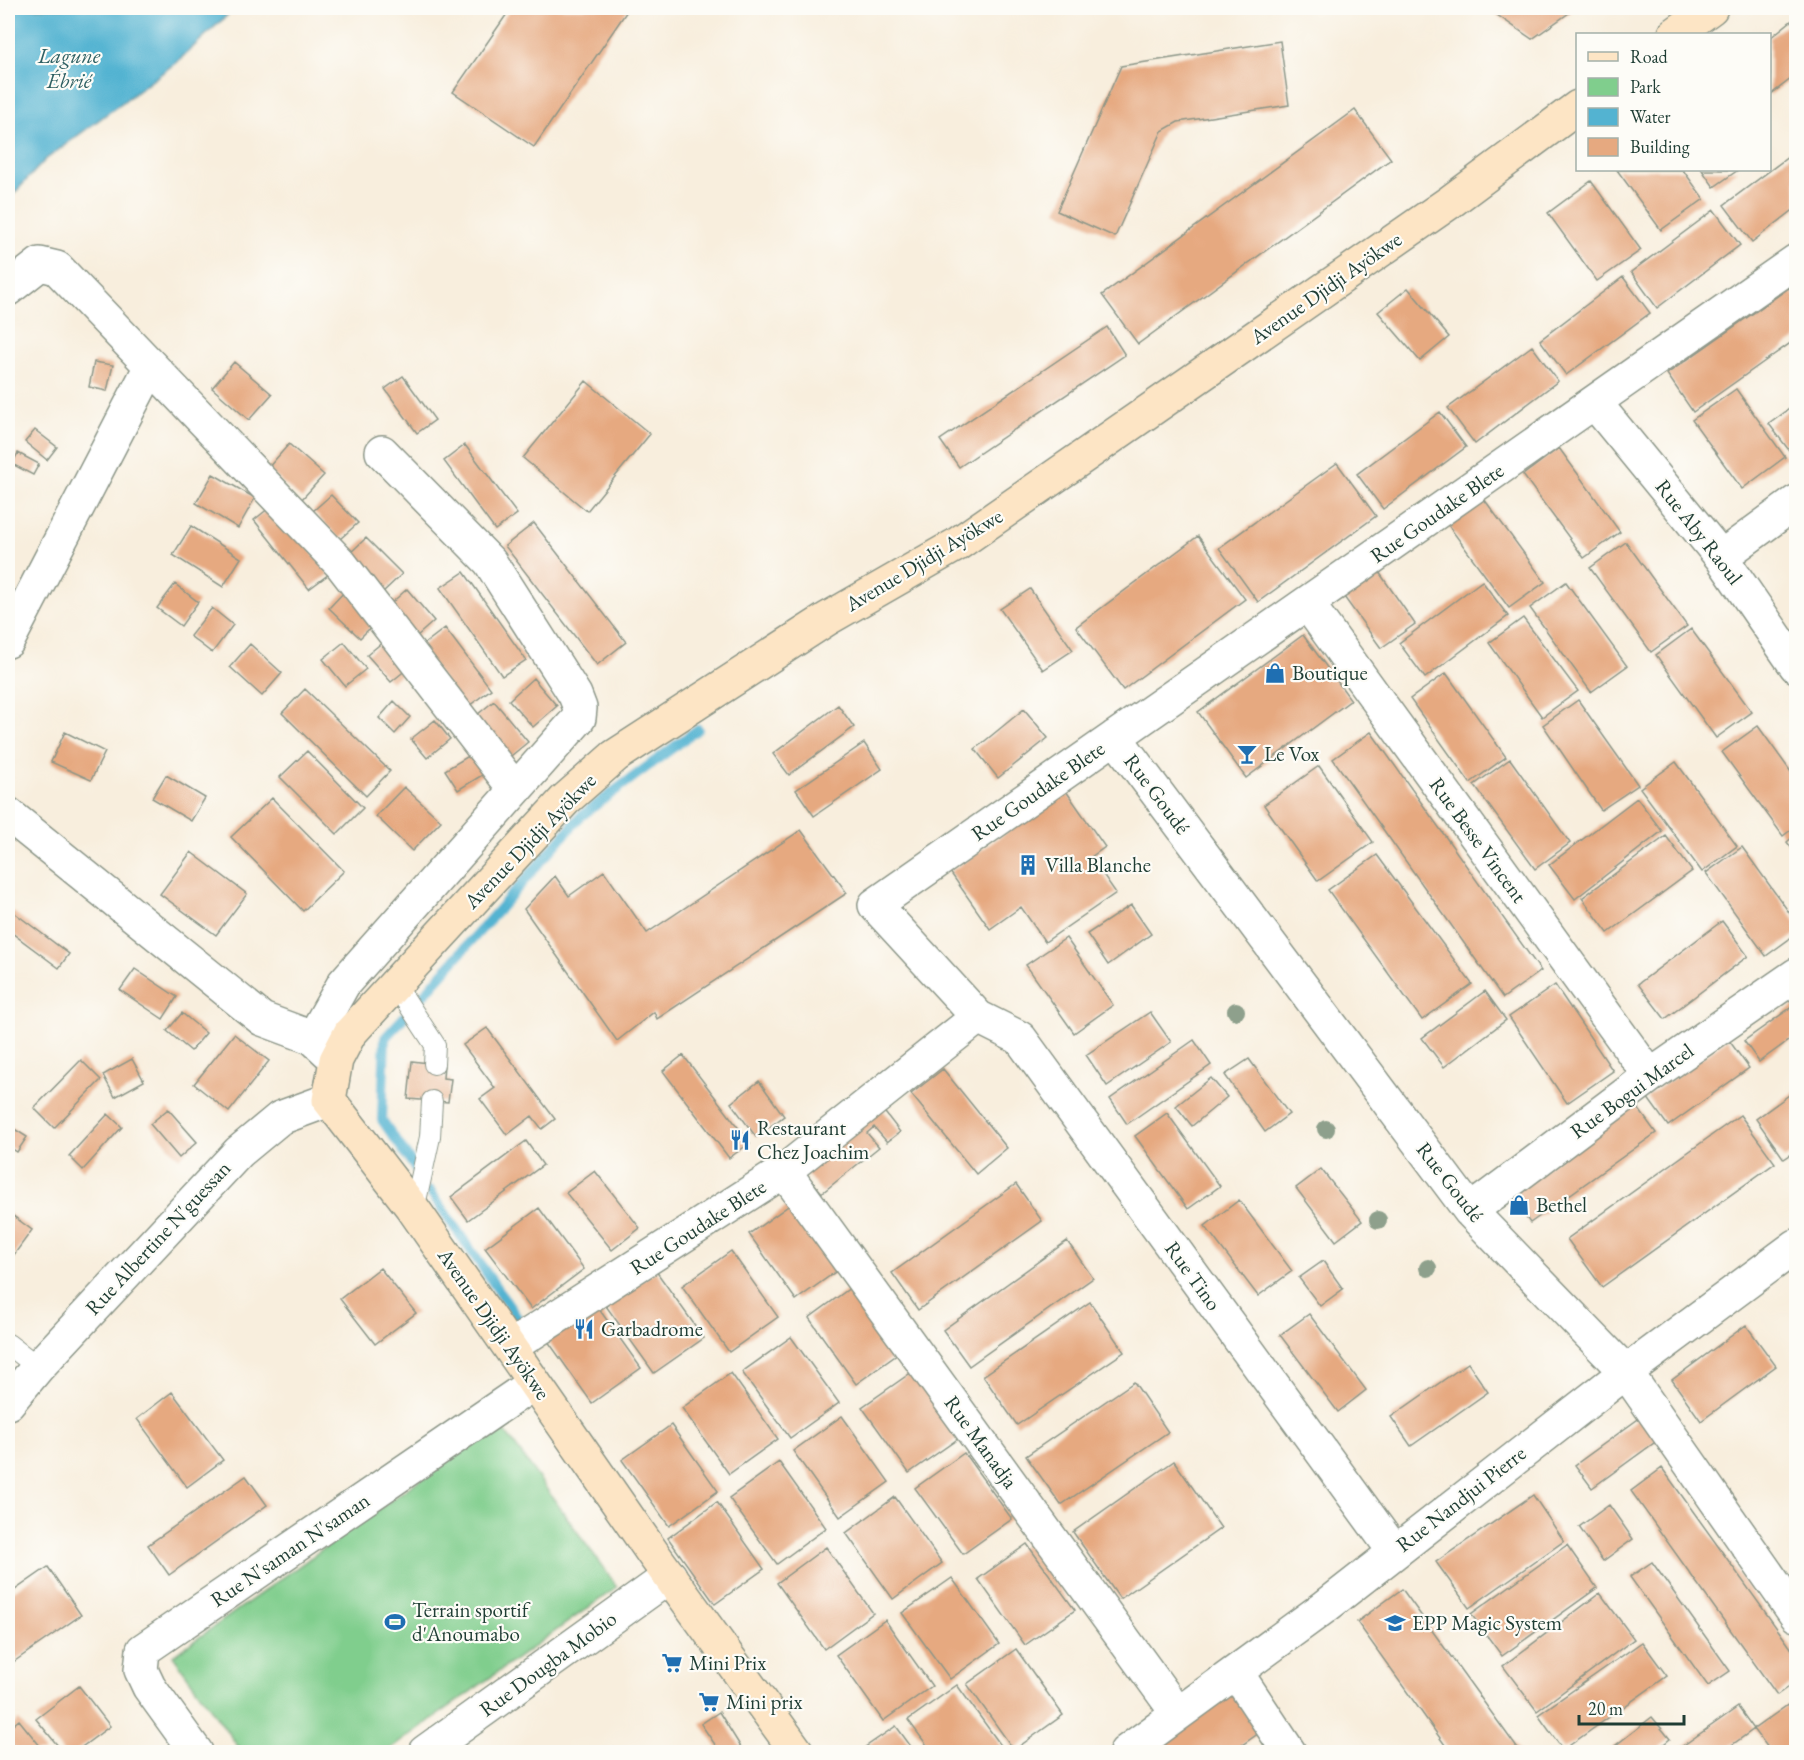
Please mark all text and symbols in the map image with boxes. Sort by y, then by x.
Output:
legend [1576,33,1771,171]
water label: Lagune Ébrié [37,41,101,95]
text: Road [1630,45,1669,68]
text: Park [1630,75,1661,98]
text: Water [1630,105,1671,128]
text: Building [1630,135,1690,158]
street label: Avenue Djidji Ayökwe [1244,225,1407,350]
street label: Rue Goudake Blete [1365,457,1509,569]
street label: Rue Aby Raoul [1650,474,1749,590]
street label: Avenue Djidji Ayökwe [839,502,1007,618]
place label: Boutique [1292,659,1368,686]
shop icon: Boutique [1263,661,1287,685]
street label: Rue Goudake Blete [966,735,1110,847]
place label: Le Vox [1264,740,1319,767]
bar icon: Le Vox [1235,742,1259,766]
street label: Rue Goudé [1118,748,1196,839]
street label: Avenue Djidji Ayökwe [457,767,601,915]
street label: Rue Besse Vincent [1424,772,1533,908]
place label: Villa Blanche [1045,851,1151,878]
building icon: Villa Blanche [1016,853,1040,877]
street label: Rue Bogui Marcel [1565,1037,1699,1144]
place label: Restaurant Chez Joachim [757,1114,869,1165]
restaurant icon: Restaurant Chez Joachim [728,1128,752,1152]
street label: Rue Goudé [1411,1136,1490,1227]
street label: Rue Albertine N'guessan [79,1155,236,1321]
street label: Rue Goudake Blete [625,1173,771,1281]
place label: Bethel [1536,1191,1587,1218]
shop icon: Bethel [1507,1193,1531,1217]
street label: Rue Tino [1159,1236,1228,1316]
street label: Avenue Djidji Ayökwe [432,1242,557,1405]
place label: Garbadrome [601,1315,703,1342]
restaurant icon: Garbadrome [572,1317,596,1341]
street label: Rue Manadja [939,1390,1025,1494]
street label: Rue Nandjui Pierre [1390,1439,1531,1558]
street label: Rue N'saman N'saman [205,1486,374,1613]
place label: Terrain sportif d'Anoumabo [412,1596,531,1647]
street label: Rue Dougba Mobio [474,1605,622,1722]
place label: EPP Magic System [1412,1609,1562,1636]
sports icon: Terrain sportif d'Anoumabo [383,1610,407,1634]
school or university icon: EPP Magic System [1383,1611,1407,1635]
place label: Mini Prix [689,1649,766,1676]
supermarket icon: Mini Prix [660,1651,684,1675]
place label: Mini prix [726,1688,803,1715]
scale bar [1579,1688,1684,1726]
supermarket icon: Mini prix [697,1690,721,1714]
text: 20 m [1588,1697,1623,1720]

